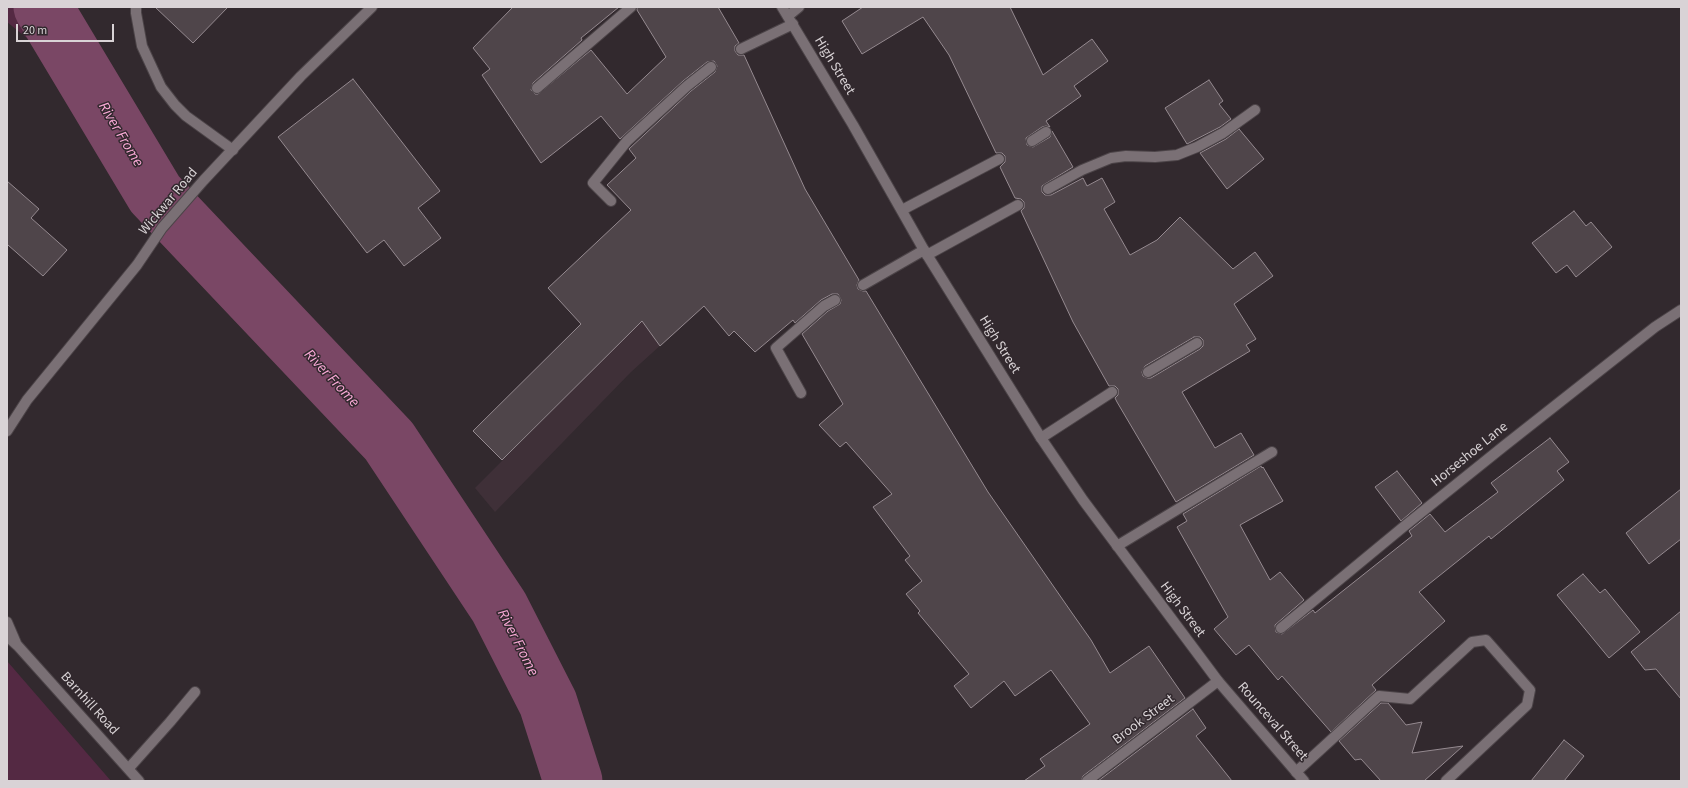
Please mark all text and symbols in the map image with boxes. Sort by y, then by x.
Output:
scale bar [18,16,116,42]
text: 20 m [23,22,47,39]
street label: High Street [810,34,858,98]
water label: River Frome [94,99,146,171]
street label: Wickwar Road [136,165,202,239]
street label: High Street [975,313,1023,377]
water label: River Frome [300,346,362,412]
street label: Horseshoe Lane [1428,419,1512,491]
street label: High Street [1156,579,1208,641]
water label: River Frome [493,607,541,679]
street label: Barnhill Road [56,669,122,739]
street label: Rounceval Street [1233,679,1311,765]
street label: Brook Street [1110,691,1178,749]

